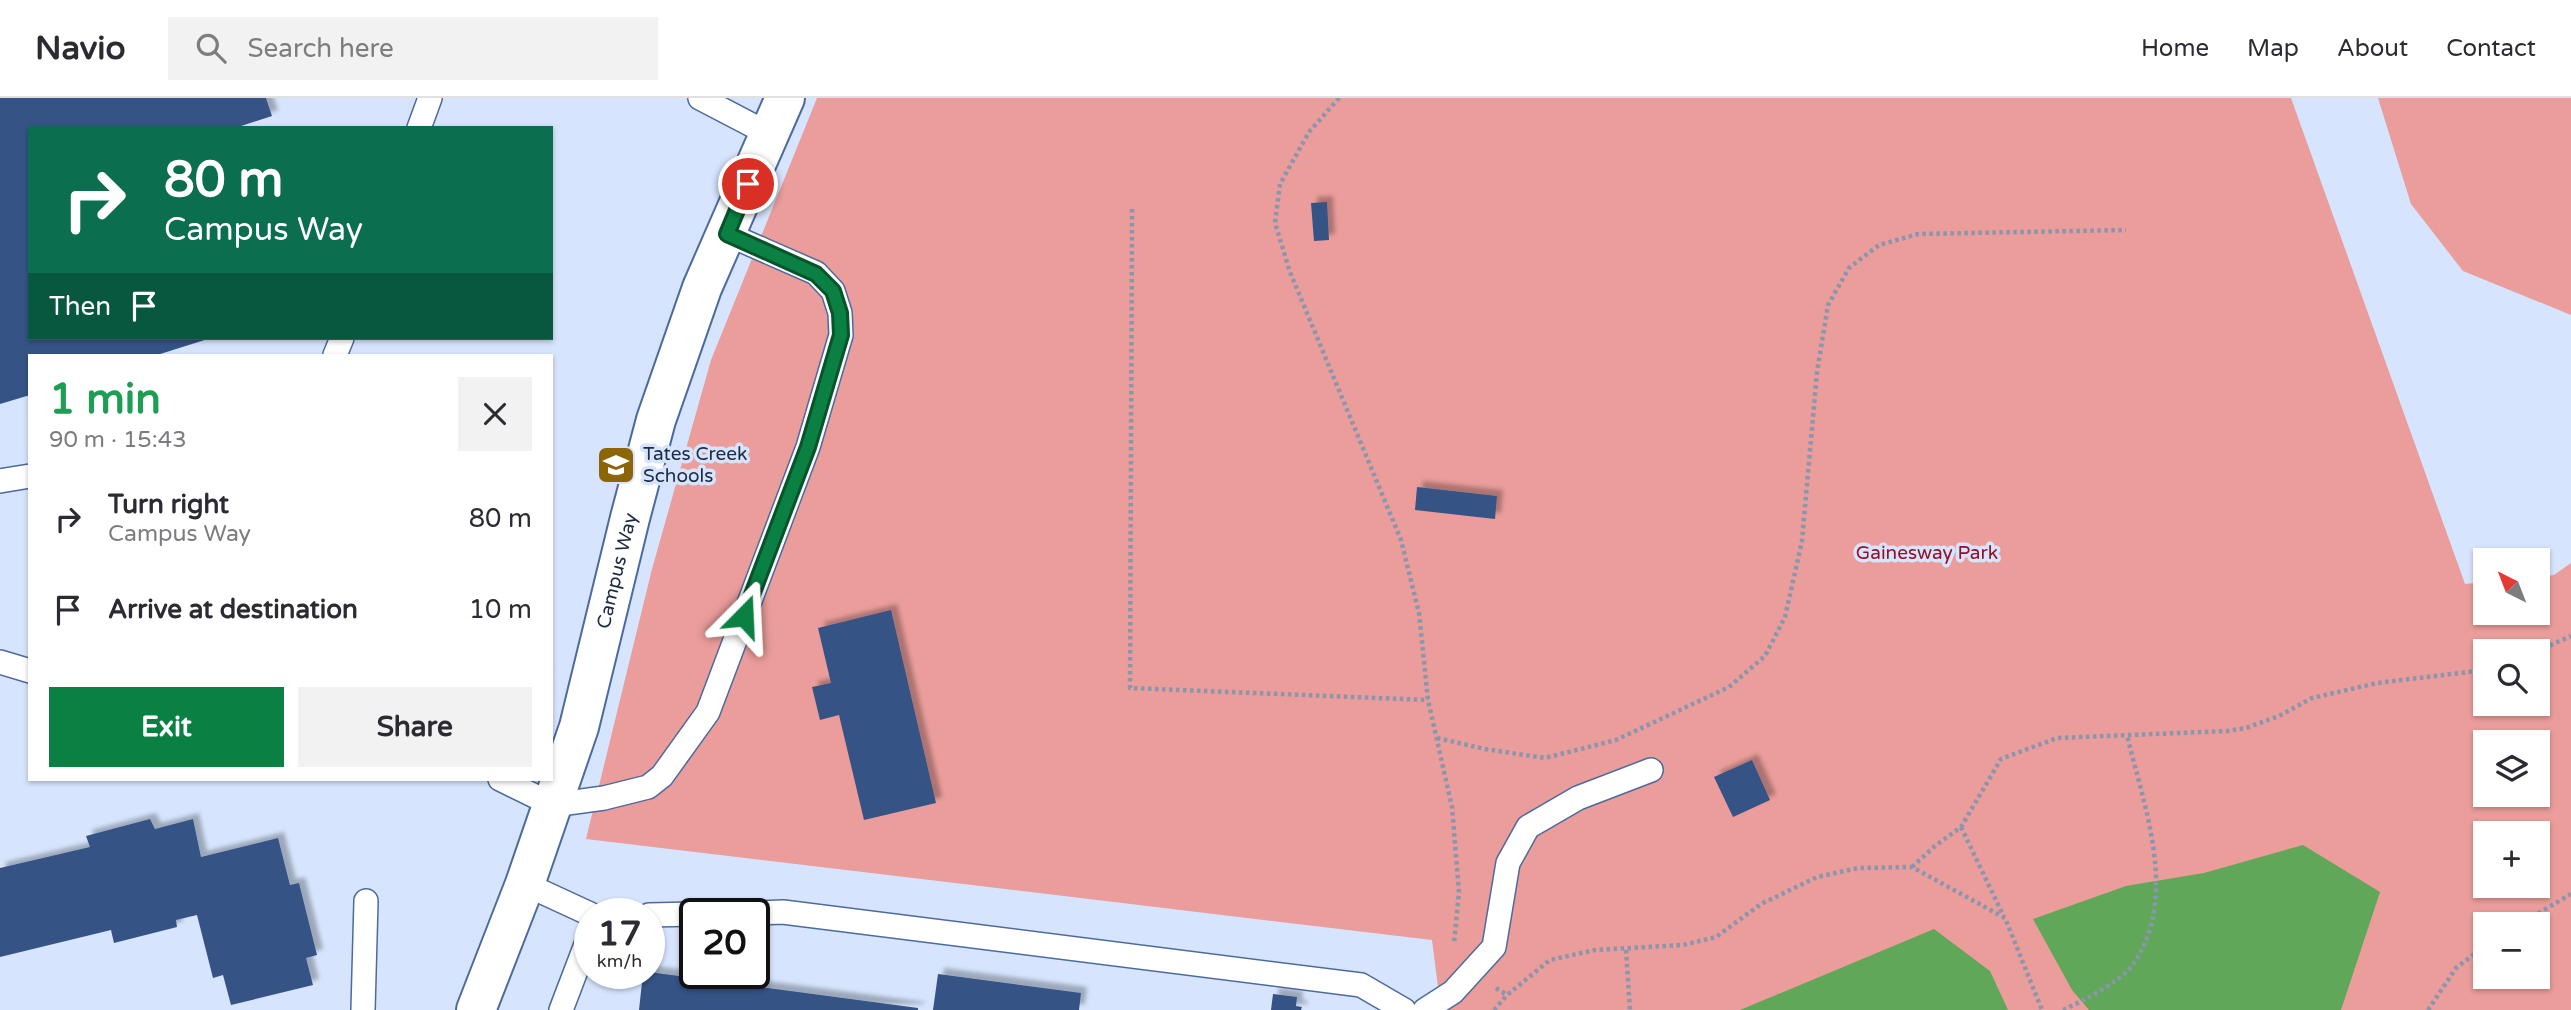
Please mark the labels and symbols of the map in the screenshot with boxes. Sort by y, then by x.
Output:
pin [718,154,778,214]
place label: Tates Creek Schools [643,443,747,487]
school or university icon: Tates Creek Schools [595,444,637,486]
street label: Campus Way [592,511,642,631]
park label: Gainesway Park [1856,542,1998,564]
north arrow [2473,548,2550,625]
position arrow [707,579,781,653]
speed limit sign: 20 [679,898,770,989]

